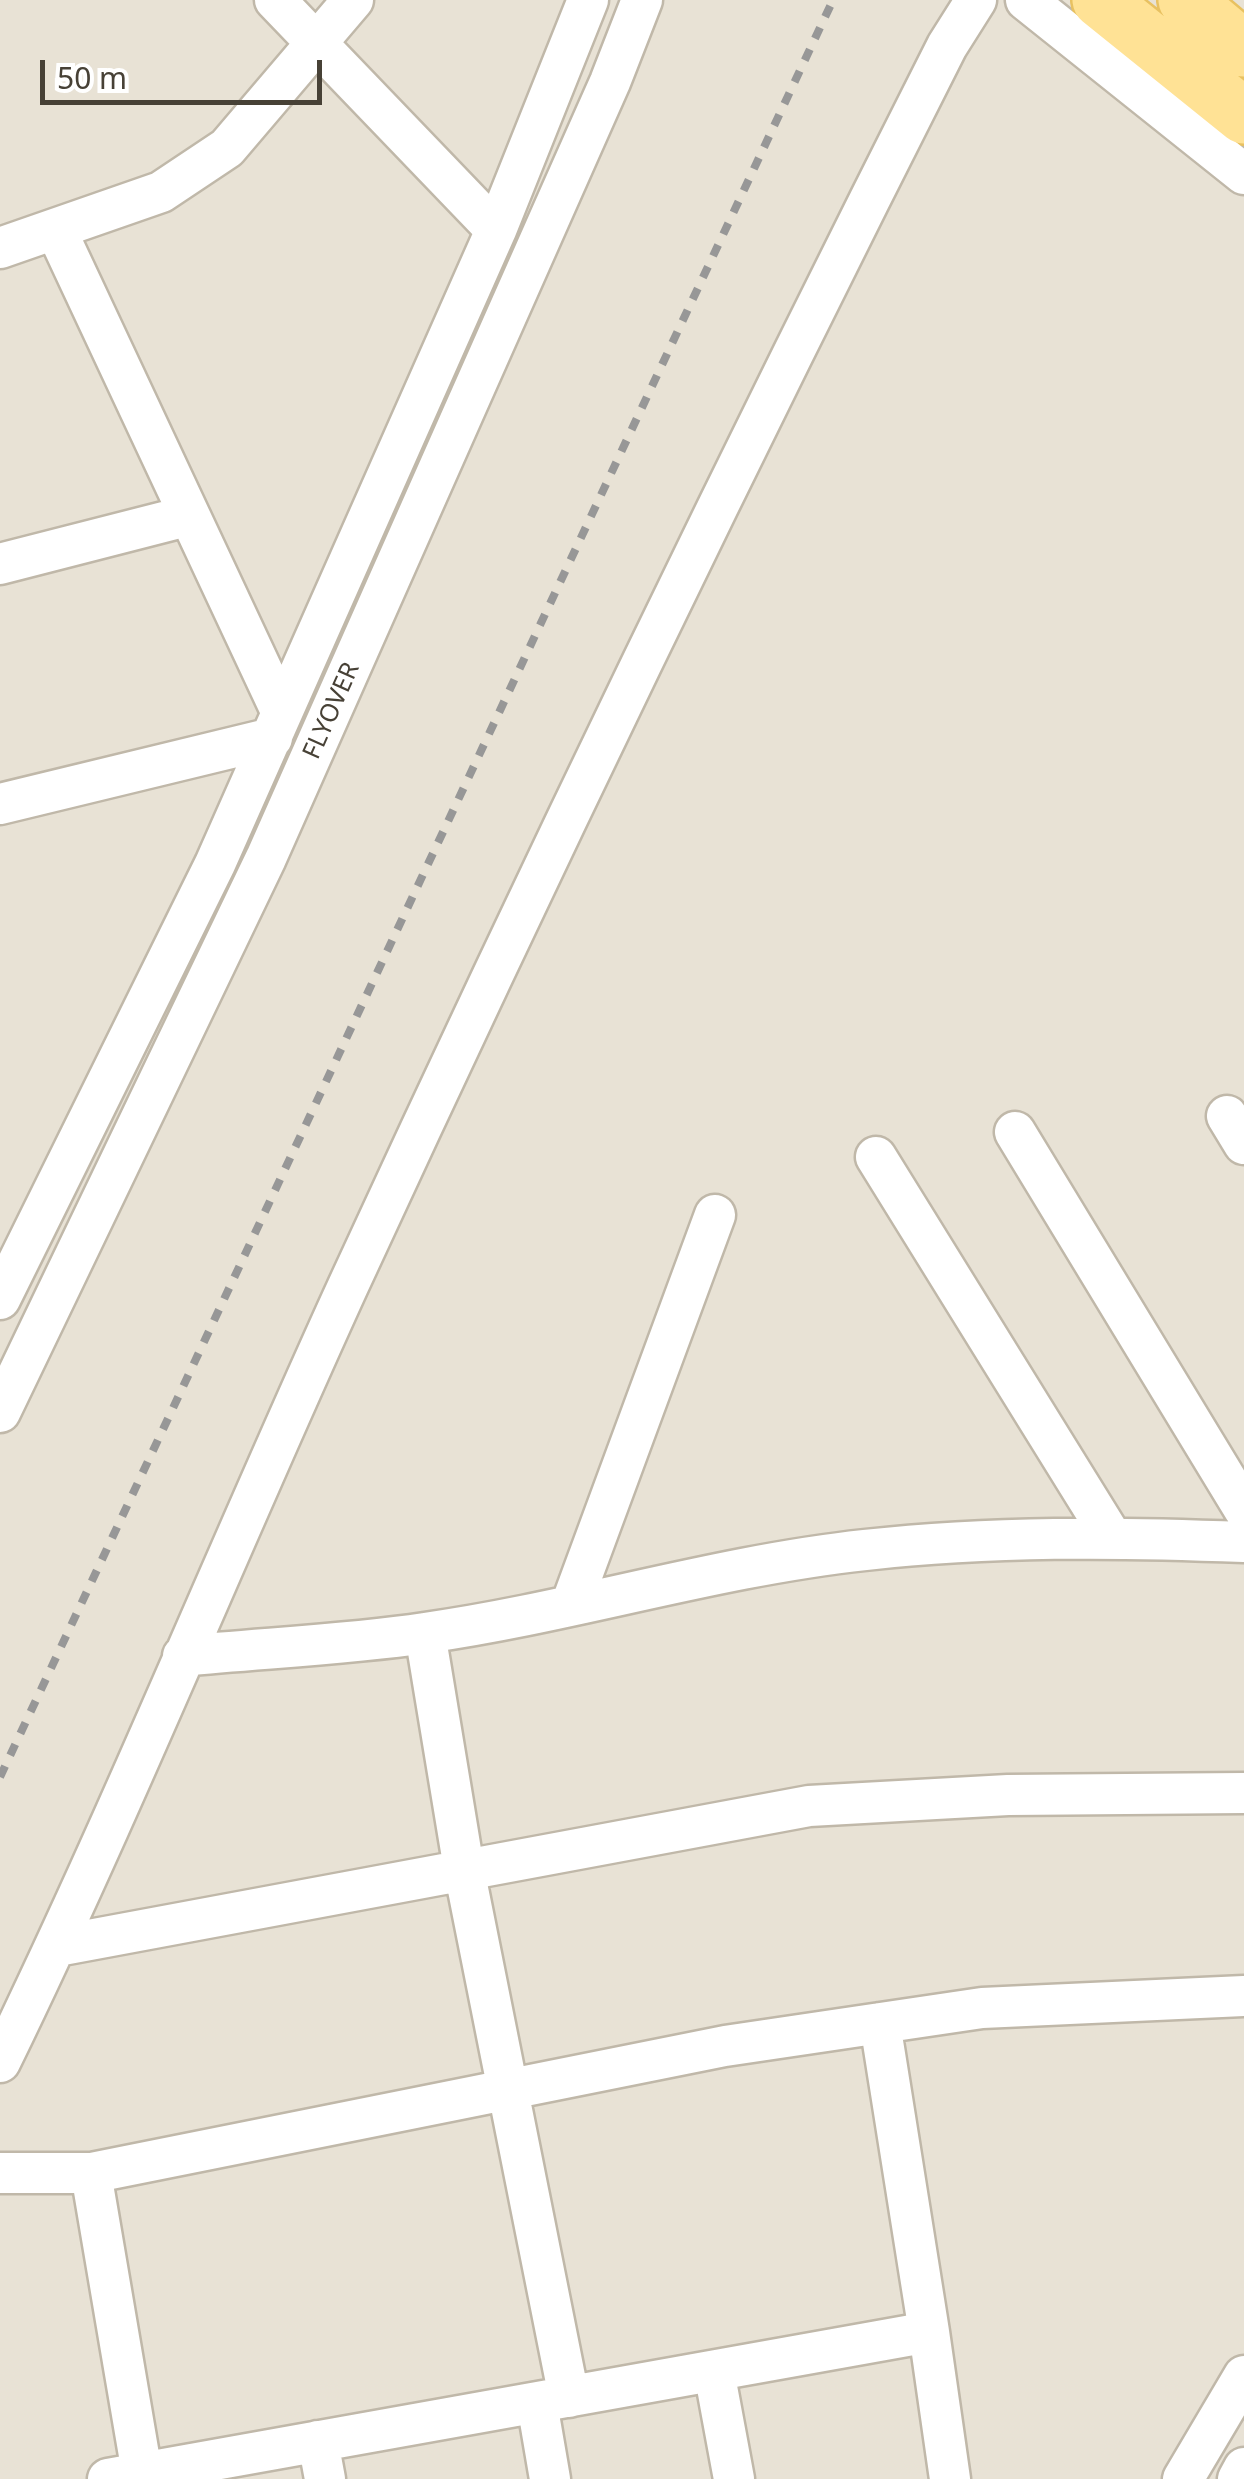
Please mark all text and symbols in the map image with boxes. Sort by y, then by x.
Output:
scale bar [45,40,328,102]
text: 50 m [57,57,127,98]
street label: FLYOVER [297,658,367,764]

